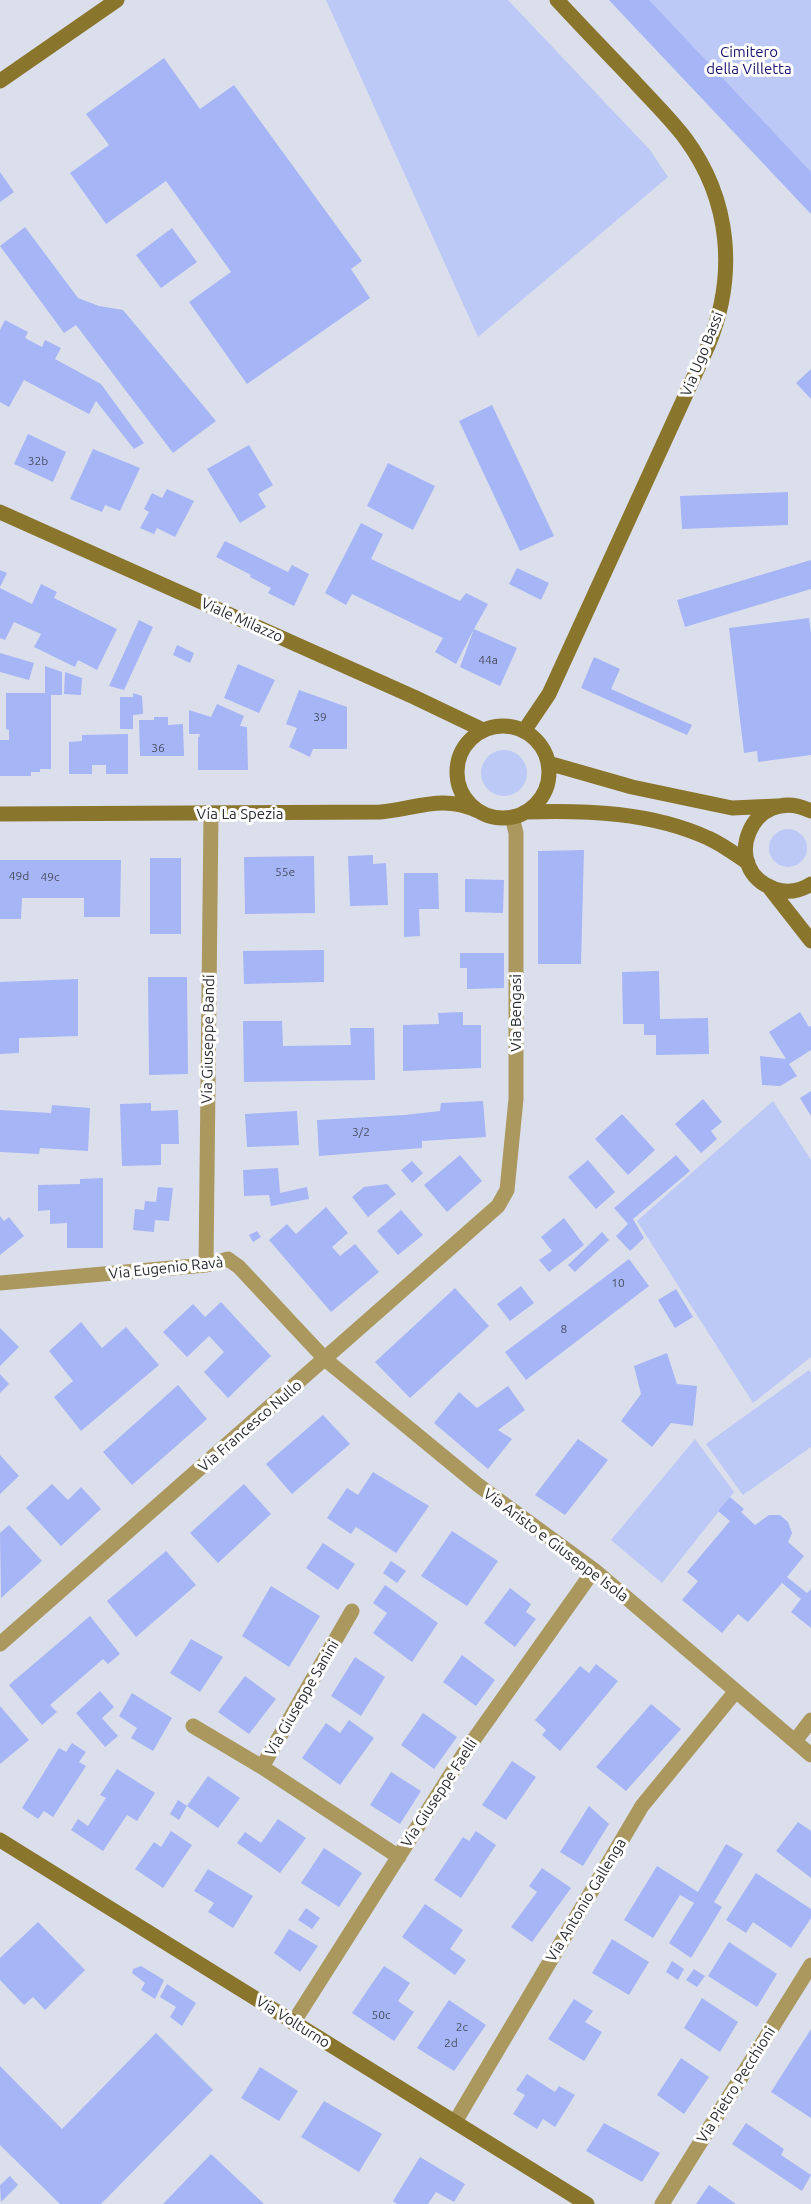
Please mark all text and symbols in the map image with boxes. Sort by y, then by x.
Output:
park label: Cimitero della Villetta [706,43,792,78]
street label: Via Ugo Bassi [677,309,727,399]
house number: 32b [28,454,48,468]
street label: Viale Milazzo [198,594,286,646]
house number: 44a [478,653,498,667]
house number: 39 [313,710,327,724]
house number: 36 [151,741,165,755]
street label: Via La Spezia [197,805,283,823]
house number: 55e [275,865,295,879]
house number: 49d [9,869,29,883]
house number: 49c [40,870,60,884]
street label: Via Giuseppe Bandi [198,974,218,1104]
street label: Via Bengasi [507,974,525,1052]
house number: 3/2 [352,1125,370,1139]
street label: Via Eugenio Ravà [108,1253,224,1283]
house number: 10 [611,1276,625,1290]
house number: 8 [561,1322,567,1336]
street label: Via Francesco Nullo [195,1376,305,1476]
street label: Via Aristo e Giuseppe Isola [480,1484,632,1606]
street label: Via Giuseppe Sanini [261,1637,343,1759]
street label: Via Giuseppe Faelli [397,1735,481,1851]
street label: Via Antonio Gallenga [542,1835,630,1965]
street label: Via Volturno [253,1992,333,2052]
house number: 50c [371,2008,391,2022]
house number: 2c [456,2020,468,2034]
street label: Via Pietro Pecchioni [693,2024,779,2146]
house number: 2d [444,2036,458,2050]

